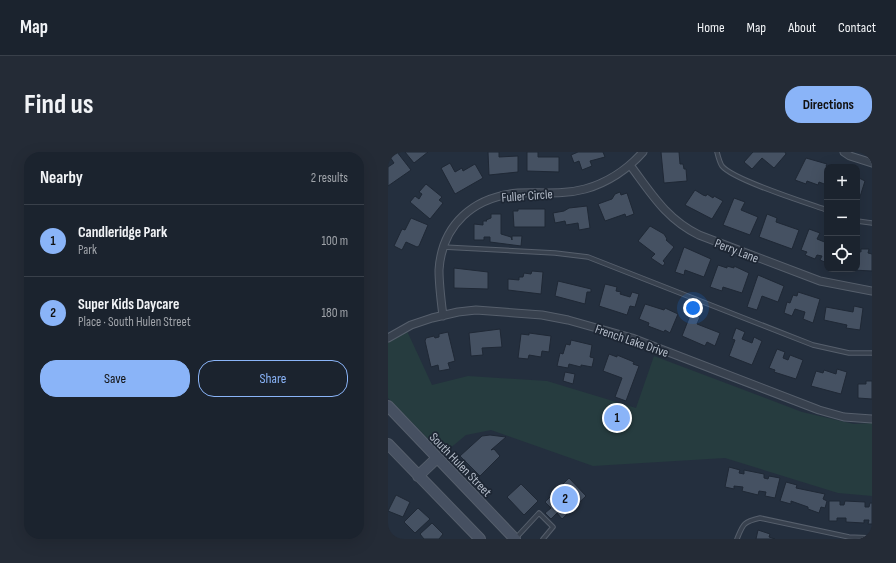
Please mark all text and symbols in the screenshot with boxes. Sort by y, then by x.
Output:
text: Map [20,16,48,39]
text: Home [697,19,725,36]
text: Map [747,19,766,36]
text: About [788,19,816,36]
text: Contact [838,19,876,36]
button: Directions [785,86,872,123]
text: Find us [24,88,93,121]
map controls [824,164,860,272]
button: + [824,164,860,200]
text: Nearby [40,168,83,188]
text: 2 results [311,170,348,186]
street label: Fuller Circle [501,186,553,206]
button: − [824,200,860,236]
text: Candleridge Park [78,223,167,242]
text: 1 [50,233,56,249]
text: 100 m [321,233,348,249]
street label: Perry Lane [712,235,761,267]
button: locate [824,236,860,272]
text: Park [78,242,97,258]
text: Super Kids Daycare [78,295,179,314]
your location [683,298,703,318]
text: 2 [50,305,56,321]
text: 180 m [322,305,348,321]
text: Place · South Hulen Street [78,314,191,330]
street label: French Lake Drive [593,321,671,361]
button: Save [40,360,190,397]
button: Share [198,360,348,397]
pin: 1 [604,403,630,433]
street label: South Hulen Street [426,429,495,500]
pin: 2 [552,484,578,514]

